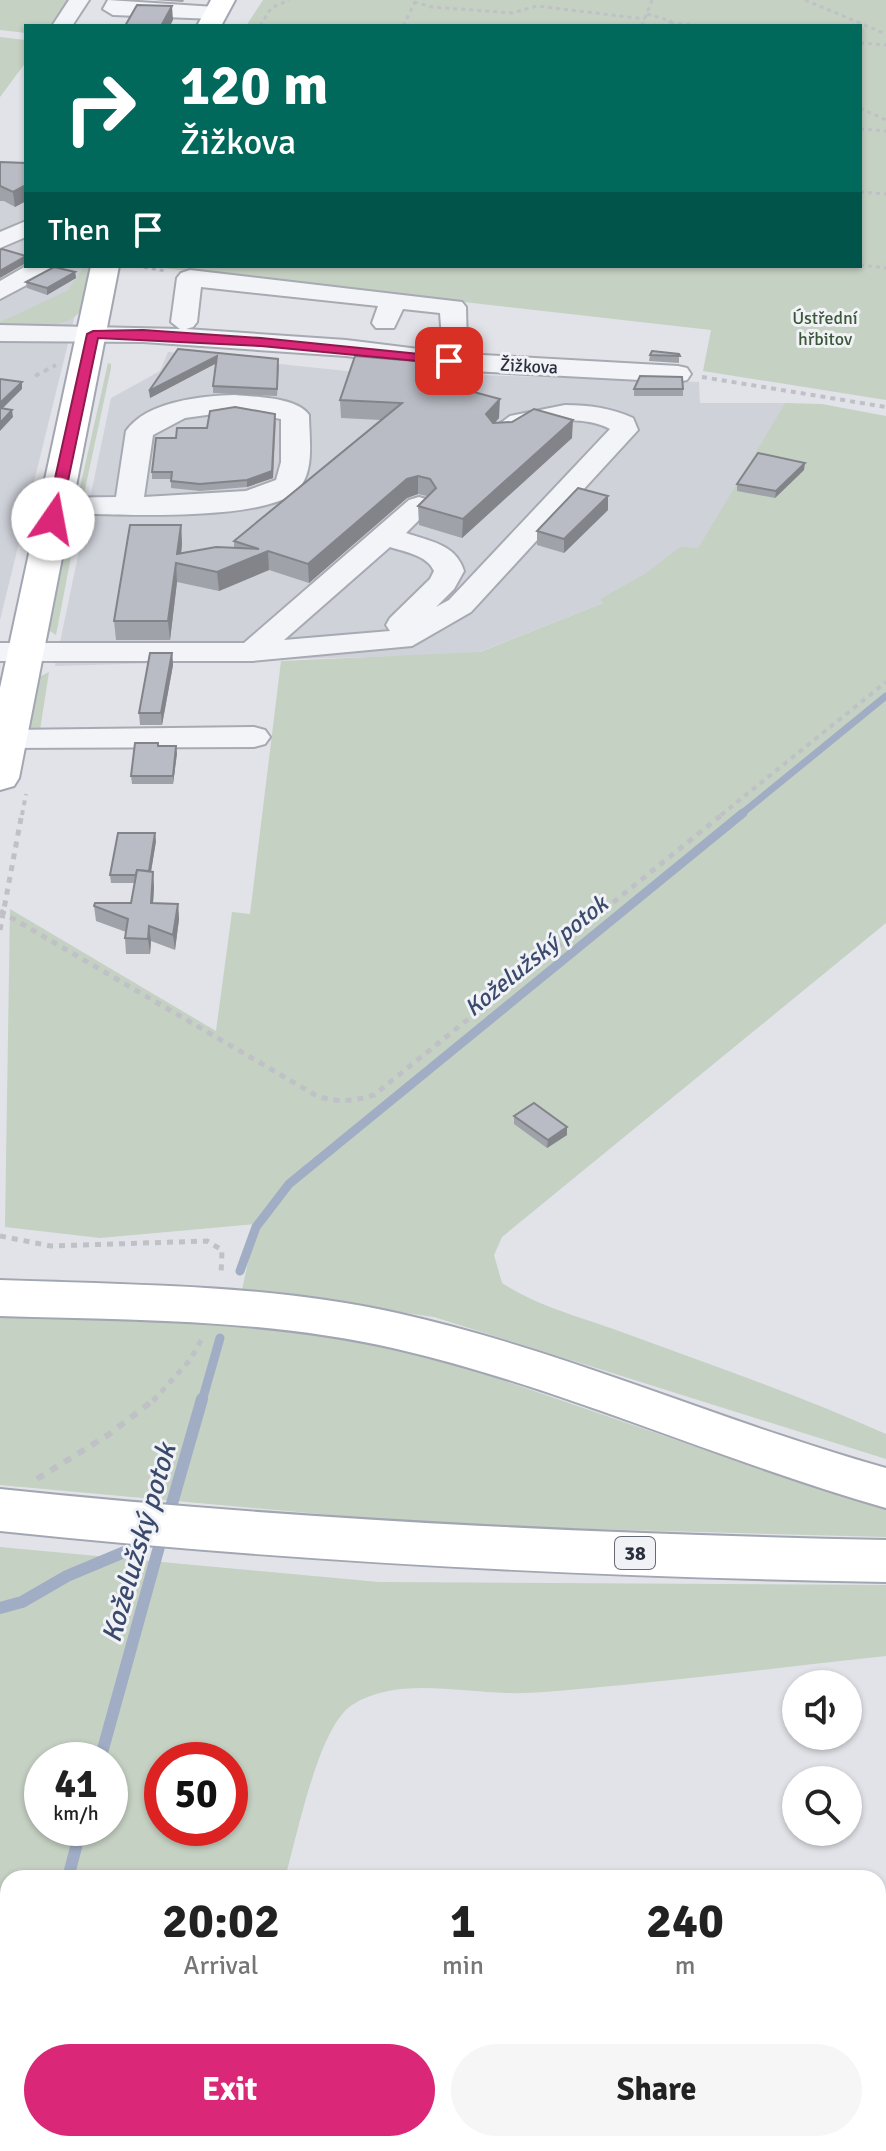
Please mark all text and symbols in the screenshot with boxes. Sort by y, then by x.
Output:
text: 120 m [180,51,328,120]
icon: right [48,56,152,160]
text: Žižkova [180,120,296,165]
icon: arrive [126,208,170,252]
text: Then [48,212,110,249]
park label: Ústřední hřbitov [792,307,858,350]
pin [415,327,483,395]
icon: arrive [427,339,471,383]
street label: Žižkova [499,353,559,379]
position arrow [11,477,95,561]
water label: Koželužský potok [458,888,615,1023]
water label: Koželužský potok [94,1437,184,1646]
road number: 38 [615,1537,655,1569]
map controls [782,1670,862,1846]
button: sound [782,1670,862,1750]
speed limit sign: 50 [144,1742,248,1846]
text: 41 [54,1759,98,1809]
button: search [782,1766,862,1846]
text: km/h [53,1801,99,1826]
text: 20:02 [162,1892,280,1951]
text: 1 [450,1892,476,1951]
text: 240 [646,1892,724,1951]
text: Arrival [184,1950,258,1982]
text: min [442,1950,484,1982]
text: m [675,1950,695,1982]
button: Exit [24,2044,435,2136]
button: Share [451,2044,862,2136]

